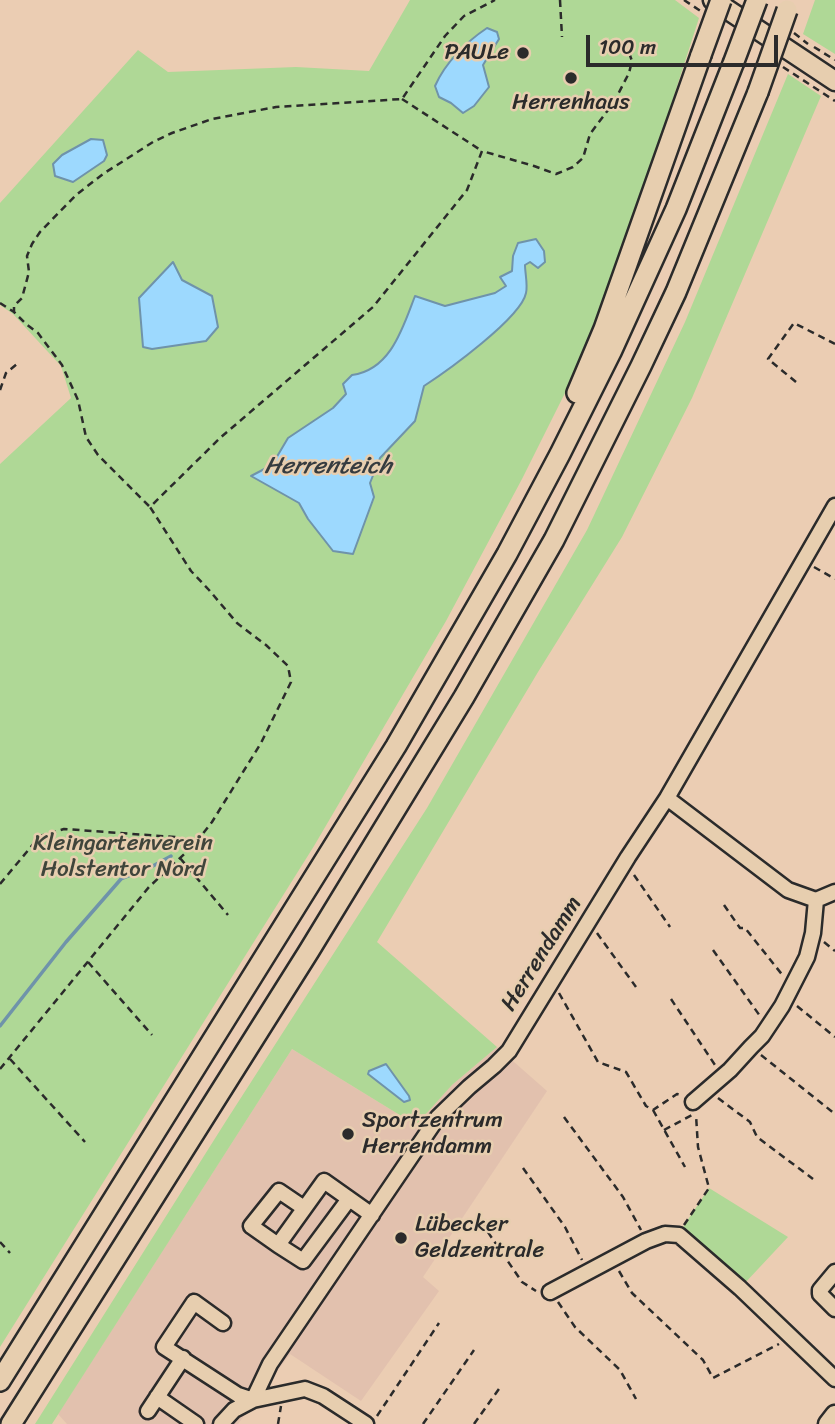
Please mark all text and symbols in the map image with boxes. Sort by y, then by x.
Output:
scale bar [590,21,782,65]
text: 100 m [599,28,656,66]
place label: PAULe [445,39,509,67]
marker: PAULe [515,45,531,61]
marker: Herrenhaus [563,70,579,86]
place label: Herrenhaus [512,89,630,117]
water label: Herrenteich [264,453,392,481]
park label: Kleingartenverein Holstentor Nord [33,830,213,884]
street label: Herrendamm [496,891,588,1017]
place label: Sportzentrum Herrendamm [362,1107,503,1161]
marker: Sportzentrum Herrendamm [340,1126,356,1142]
place label: Lübecker Geldzentrale [415,1211,544,1265]
marker: Lübecker Geldzentrale [393,1230,409,1246]

